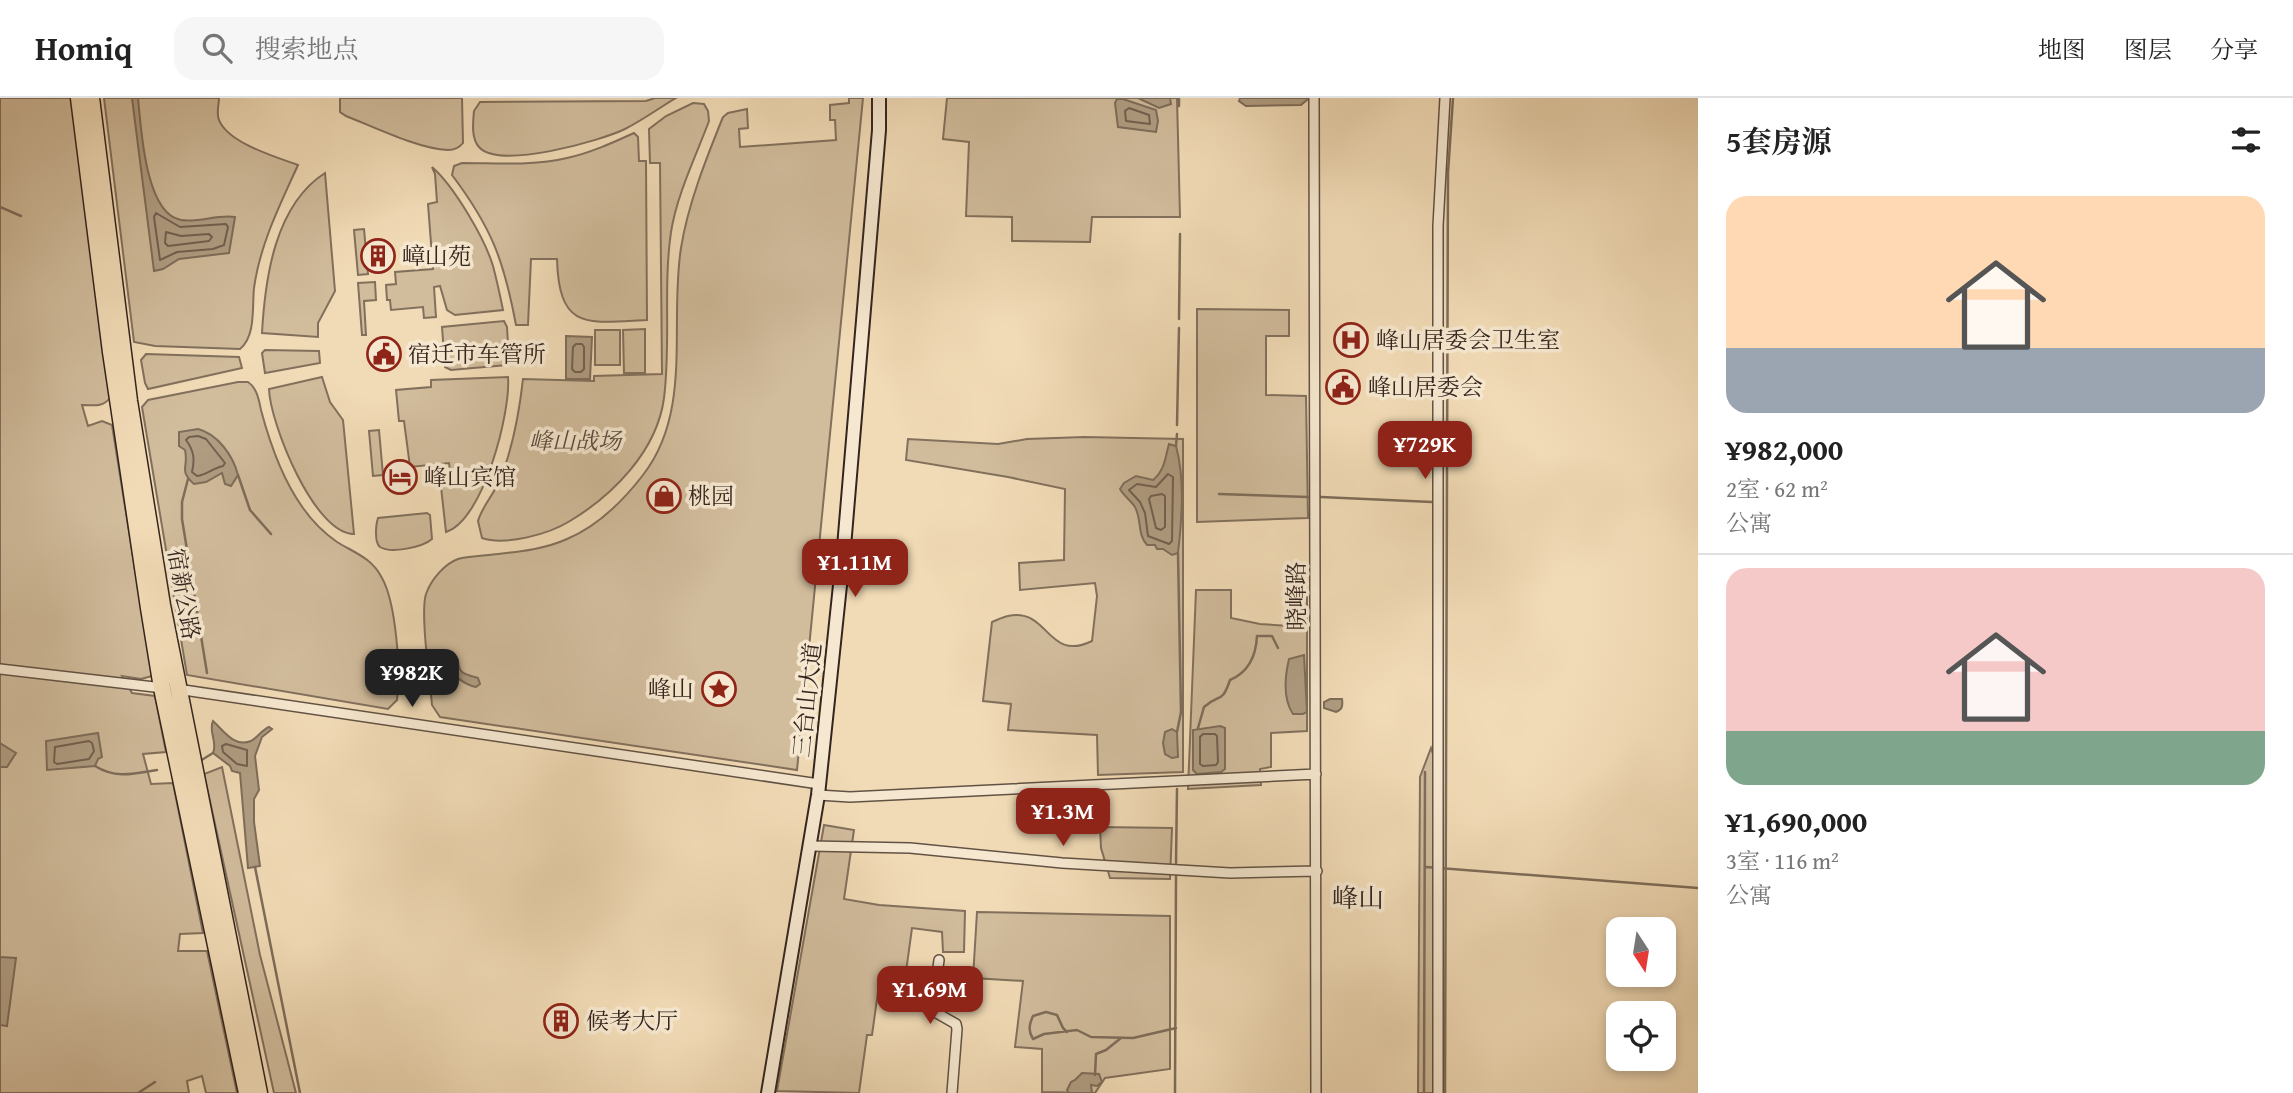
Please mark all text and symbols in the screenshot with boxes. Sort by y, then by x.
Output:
search box [174,17,664,80]
text: Homiq [35,24,132,72]
icon: search [198,29,236,67]
text: 搜索地点 [254,29,358,68]
text: 地图 [2038,32,2086,67]
text: 图层 [2124,32,2172,67]
text: 分享 [2210,32,2258,67]
text: 5套房源 [1726,119,1832,163]
icon: filters [2227,121,2265,159]
building icon: 嶂山苑 [359,237,397,275]
place label: 嶂山苑 [402,239,471,272]
icon: home [1933,242,2059,368]
hospital icon: 峰山居委会卫生室 [1332,321,1370,359]
place label: 峰山居委会卫生室 [1376,323,1560,356]
public building icon: 宿迁市车管所 [365,335,403,373]
place label: 宿迁市车管所 [408,337,546,370]
public building icon: 峰山居委会 [1324,368,1362,406]
place label: 峰山居委会 [1368,370,1483,403]
pin: ¥729K [1376,422,1474,481]
park label: 峰山战场 [529,424,623,457]
text: ¥729K [1394,427,1456,460]
text: ¥982,000 [1726,427,1843,471]
hotel icon: 峰山宾馆 [381,458,419,496]
place label: 峰山宾馆 [424,460,516,493]
text: 2室 · 62 m² [1726,472,1828,505]
shop icon: 桃园 [645,477,683,515]
place label: 桃园 [688,479,734,512]
text: 公寓 [1726,506,1772,539]
pin: ¥1.11M [798,540,912,599]
text: ¥1.11M [818,545,892,578]
street label: 宿新公路 [160,546,209,642]
street label: 晓峰路 [1279,562,1312,631]
icon: home [1933,614,2059,740]
street label: 三台山大道 [784,641,829,759]
pin: ¥982K [363,650,461,709]
text: ¥982K [381,655,443,688]
place icon: 峰山 [700,670,738,708]
place label: 峰山 [648,672,694,705]
pin: ¥1.3M [1014,788,1112,848]
text: ¥1.3M [1032,794,1094,827]
text: ¥1,690,000 [1726,799,1867,843]
text: 3室 · 116 m² [1726,844,1839,877]
district label: 峰山 [1332,878,1384,917]
text: 公寓 [1726,878,1772,911]
north arrow [1606,917,1676,987]
map controls [1606,917,1676,1071]
pin: ¥1.69M [873,967,987,1026]
text: ¥1.69M [893,972,967,1005]
button: locate [1606,1001,1676,1071]
building icon: 候考大厅 [542,1002,580,1040]
place label: 候考大厅 [586,1004,678,1037]

